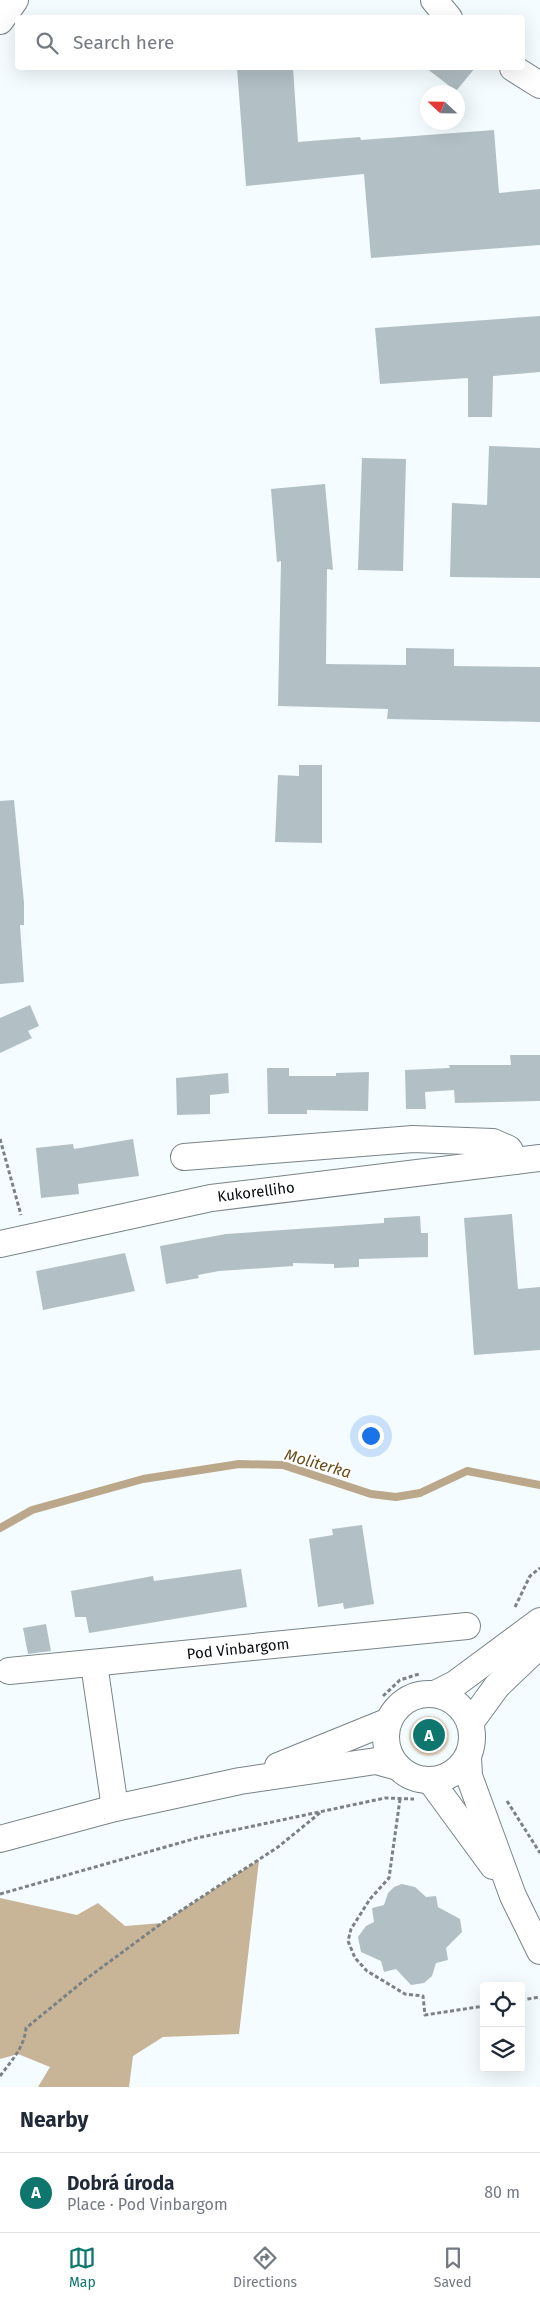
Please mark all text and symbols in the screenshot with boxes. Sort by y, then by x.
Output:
search box [15,15,525,70]
icon: search [33,29,61,57]
text: Search here [73,31,174,54]
north arrow [420,85,465,130]
street label: Kukorelliho [216,1178,296,1206]
your location [358,1423,384,1449]
water label: Moliterka [282,1445,353,1482]
street label: Pod Vinbargom [186,1635,290,1663]
pin: A [413,1716,445,1754]
map controls [480,1982,525,2072]
button: locate [480,1982,525,2027]
button: layers [480,2027,525,2072]
text: Nearby [20,2107,88,2133]
text: Dobrá úroda [67,2172,175,2195]
text: A [31,2183,41,2202]
text: 80 m [484,2183,520,2202]
text: Place · Pod Vinbargom [67,2195,228,2214]
tab: Map [68,2244,96,2291]
tab: Directions [233,2244,297,2291]
tab: Saved [434,2244,472,2291]

